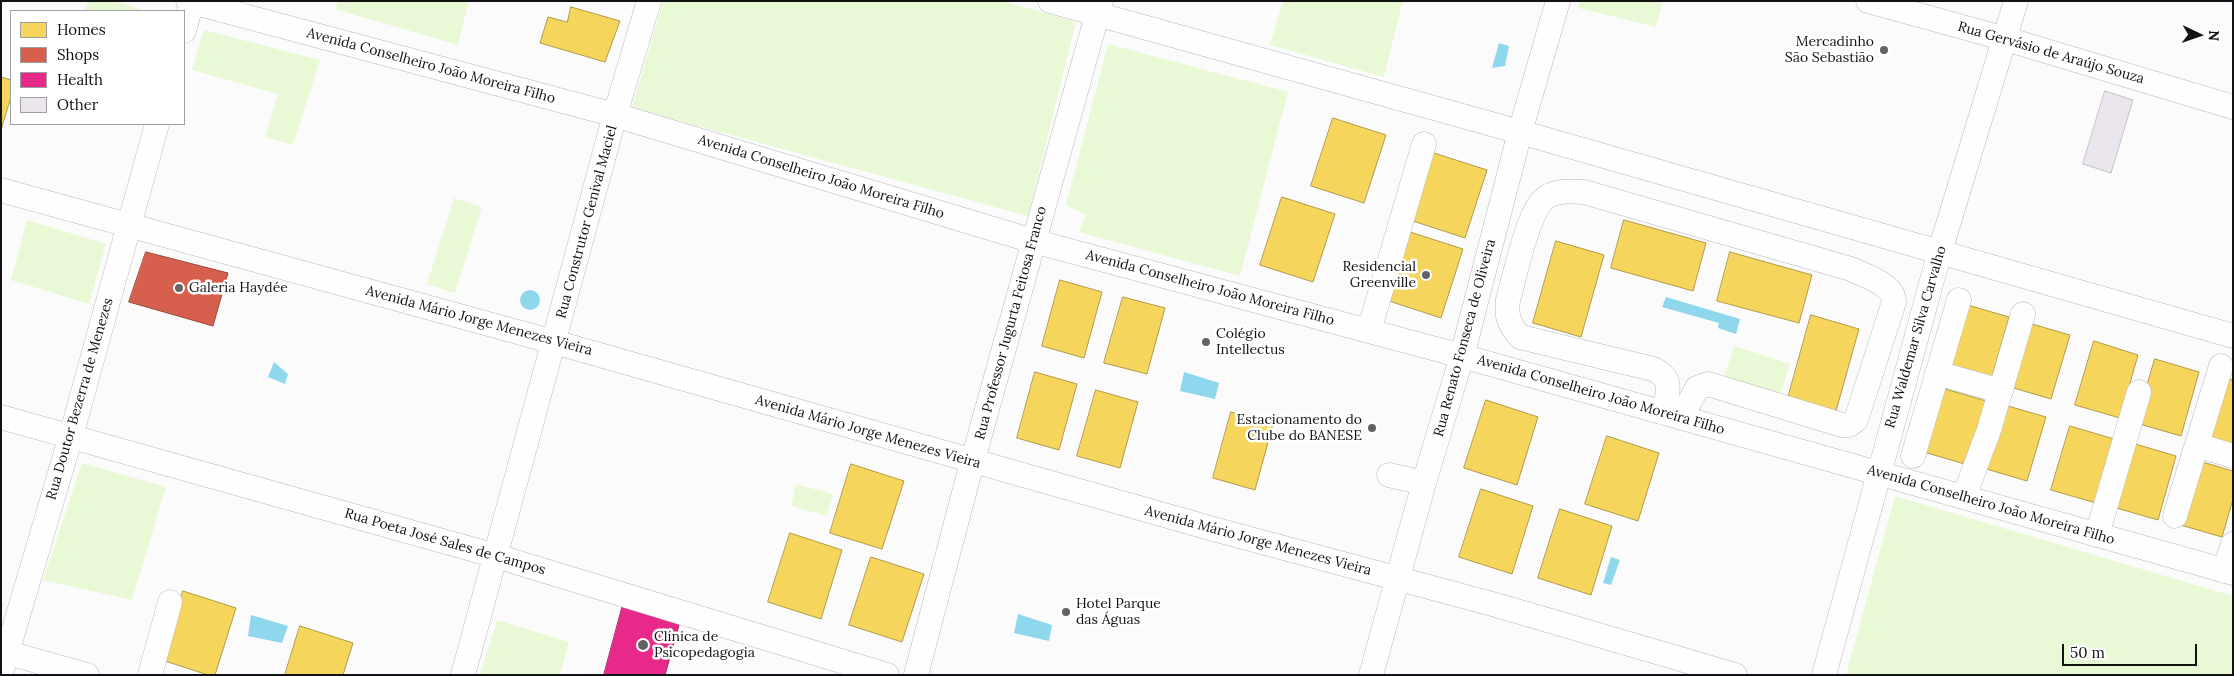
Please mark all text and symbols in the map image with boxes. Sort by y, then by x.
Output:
legend [10,10,185,125]
north arrow [2174,10,2224,60]
street label: Rua Gervásio de Araújo Souza [1956,18,2146,88]
text: Homes [57,20,106,39]
street label: Avenida Conselheiro João Moreira Filho [305,25,557,107]
text: N [2205,30,2223,42]
place label: Mercadinho São Sebastião [1785,34,1874,66]
marker: Mercadinho São Sebastião [1878,44,1890,56]
text: Shops [57,45,99,64]
text: Health [57,70,103,89]
text: Other [57,95,98,114]
street label: Rua Construtor Genival Maciel [553,124,621,320]
street label: Avenida Conselheiro João Moreira Filho [696,131,946,223]
street label: Rua Professor Jugurta Feitosa Franco [972,204,1050,442]
street label: Rua Renato Fonseca de Oliveira [1430,237,1500,439]
street label: Rua Waldemar Silva Carvalho [1882,244,1950,430]
street label: Avenida Conselheiro João Moreira Filho [1084,247,1336,329]
place label: Residencial Greenville [1342,259,1416,292]
marker: Residencial Greenville [1420,269,1432,281]
place label: Galeria Haydée [189,280,288,296]
marker: Galeria Haydée [173,282,185,294]
street label: Avenida Mário Jorge Menezes Vieira [364,283,594,359]
street label: Rua Doutor Bezerra de Menezes [43,296,117,502]
place label: Colégio Intellectus [1216,326,1285,358]
marker: Colégio Intellectus [1200,336,1212,348]
street label: Avenida Conselheiro João Moreira Filho [1475,352,1727,438]
street label: Avenida Mário Jorge Menezes Vieira [753,392,983,472]
place label: Estacionamento do Clube do BANESE [1237,412,1362,444]
marker: Estacionamento do Clube do BANESE [1366,422,1378,434]
street label: Avenida Conselheiro João Moreira Filho [1865,462,2117,548]
street label: Avenida Mário Jorge Menezes Vieira [1143,503,1373,579]
street label: Rua Poeta José Sales de Campos [343,505,547,579]
place label: Hotel Parque das Águas [1076,596,1161,628]
marker: Hotel Parque das Águas [1060,606,1072,618]
place label: Clínica de Psicopedagogia [654,629,755,662]
scale bar [2064,634,2199,666]
marker: Clínica de Psicopedagogia [636,638,650,652]
text: 50 m [2070,643,2105,662]

